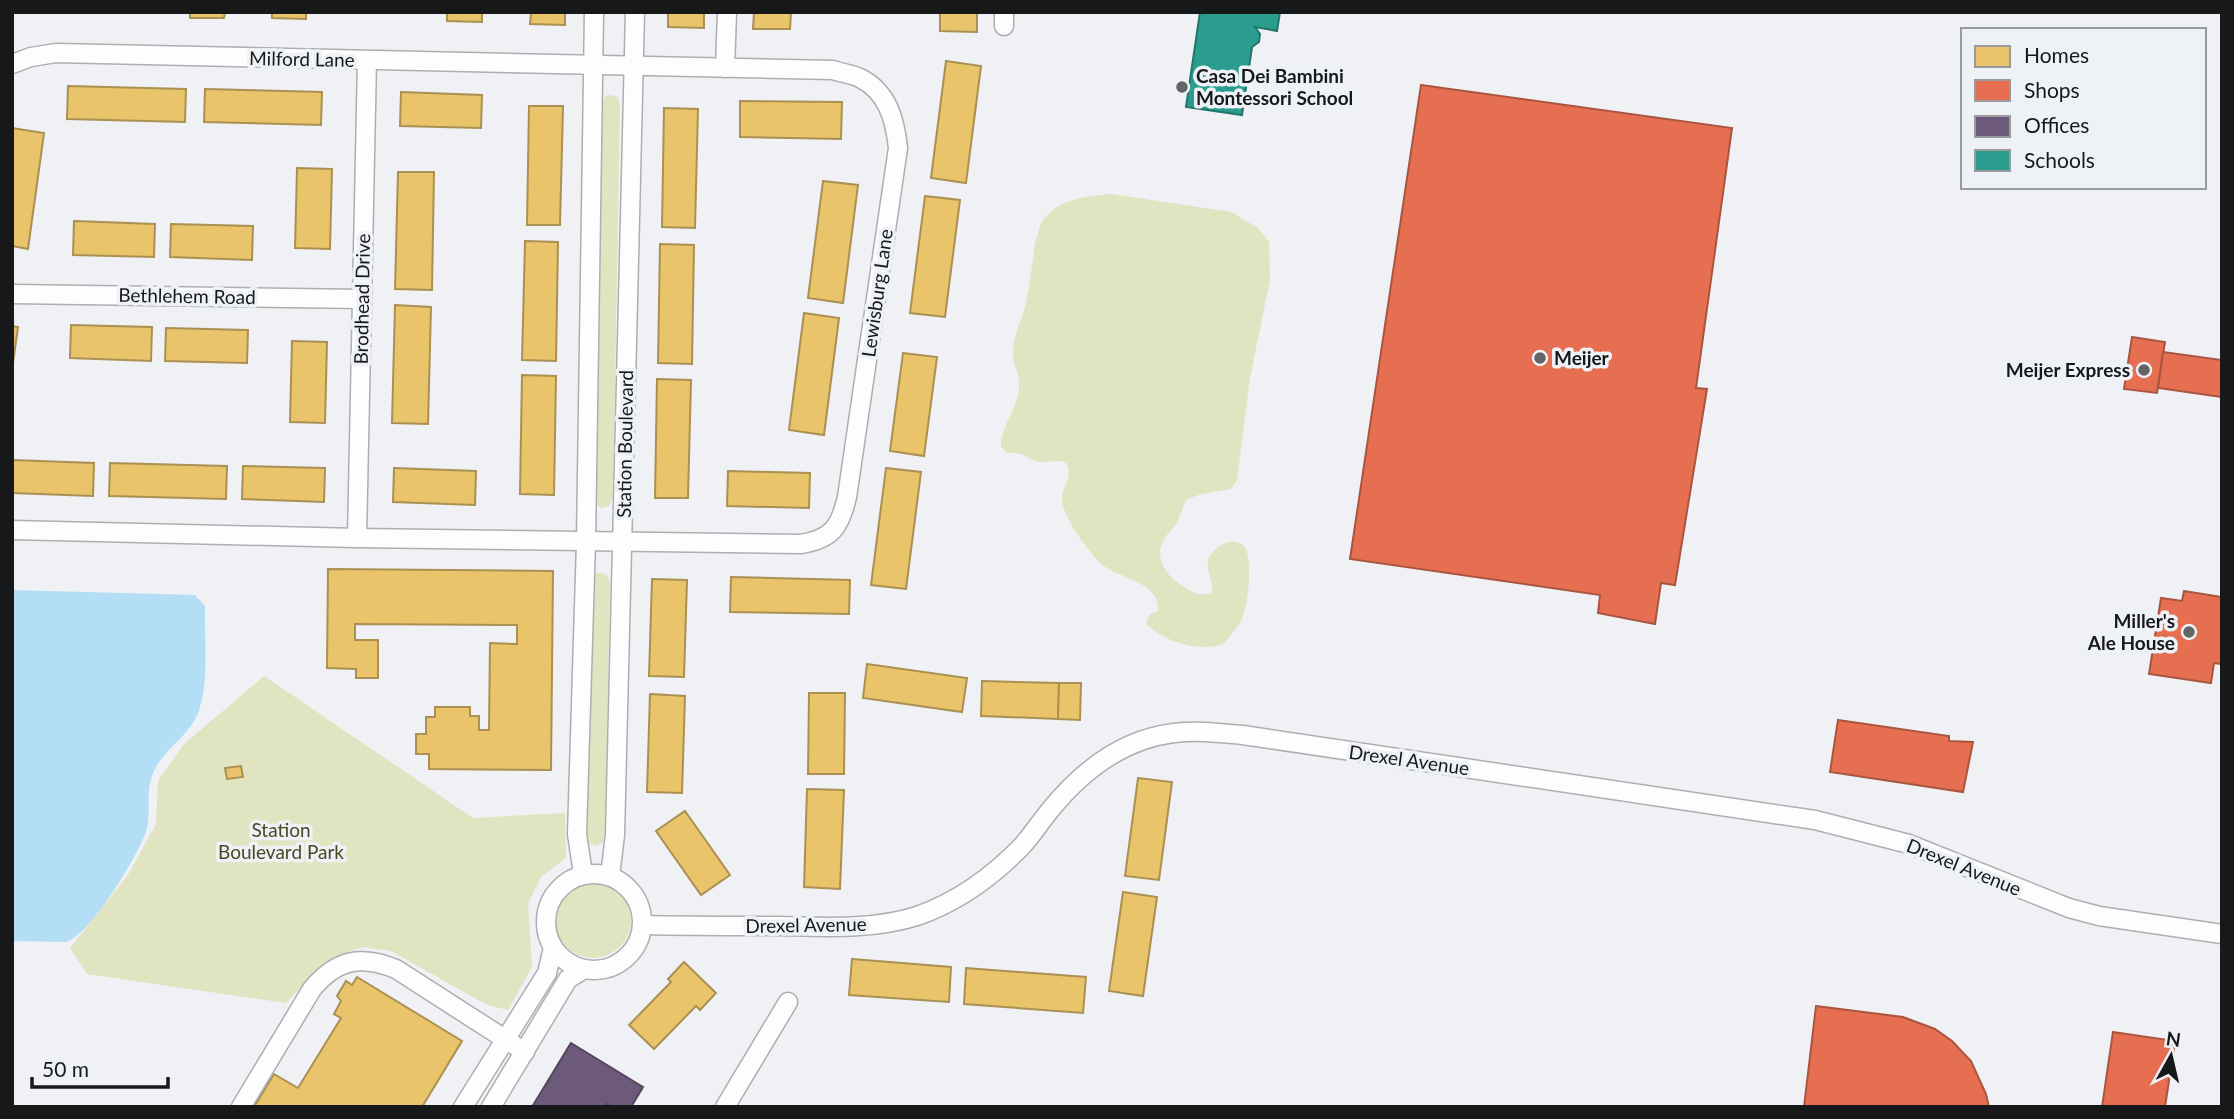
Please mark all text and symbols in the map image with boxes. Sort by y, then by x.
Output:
legend [1961,28,2206,189]
text: Homes [2024,42,2089,67]
street label: Milford Lane [249,46,355,71]
place label: Casa Dei Bambini Montessori School [1196,64,1353,109]
text: Shops [2024,77,2080,102]
marker: Casa Dei Bambini Montessori School [1174,79,1190,95]
text: Offices [2024,112,2089,137]
text: Schools [2024,147,2095,172]
street label: Lewisburg Lane [856,227,897,359]
street label: Brodhead Drive [349,233,374,365]
street label: Bethlehem Road [118,283,256,308]
place label: Meijer [1554,346,1610,369]
marker: Meijer [1532,350,1548,366]
place label: Meijer Express [2006,358,2130,381]
marker: Meijer Express [2136,362,2152,378]
street label: Station Boulevard [612,370,637,518]
place label: Miller's Ale House [2087,609,2175,654]
marker: Miller's Ale House [2181,624,2197,640]
street label: Drexel Avenue [1347,740,1471,779]
park label: Station Boulevard Park [218,818,344,863]
street label: Drexel Avenue [1904,833,2025,900]
street label: Drexel Avenue [745,912,867,937]
north arrow [2136,1021,2206,1091]
text: N [2165,1026,2182,1051]
scale bar [32,1046,168,1090]
text: 50 m [42,1056,89,1081]

